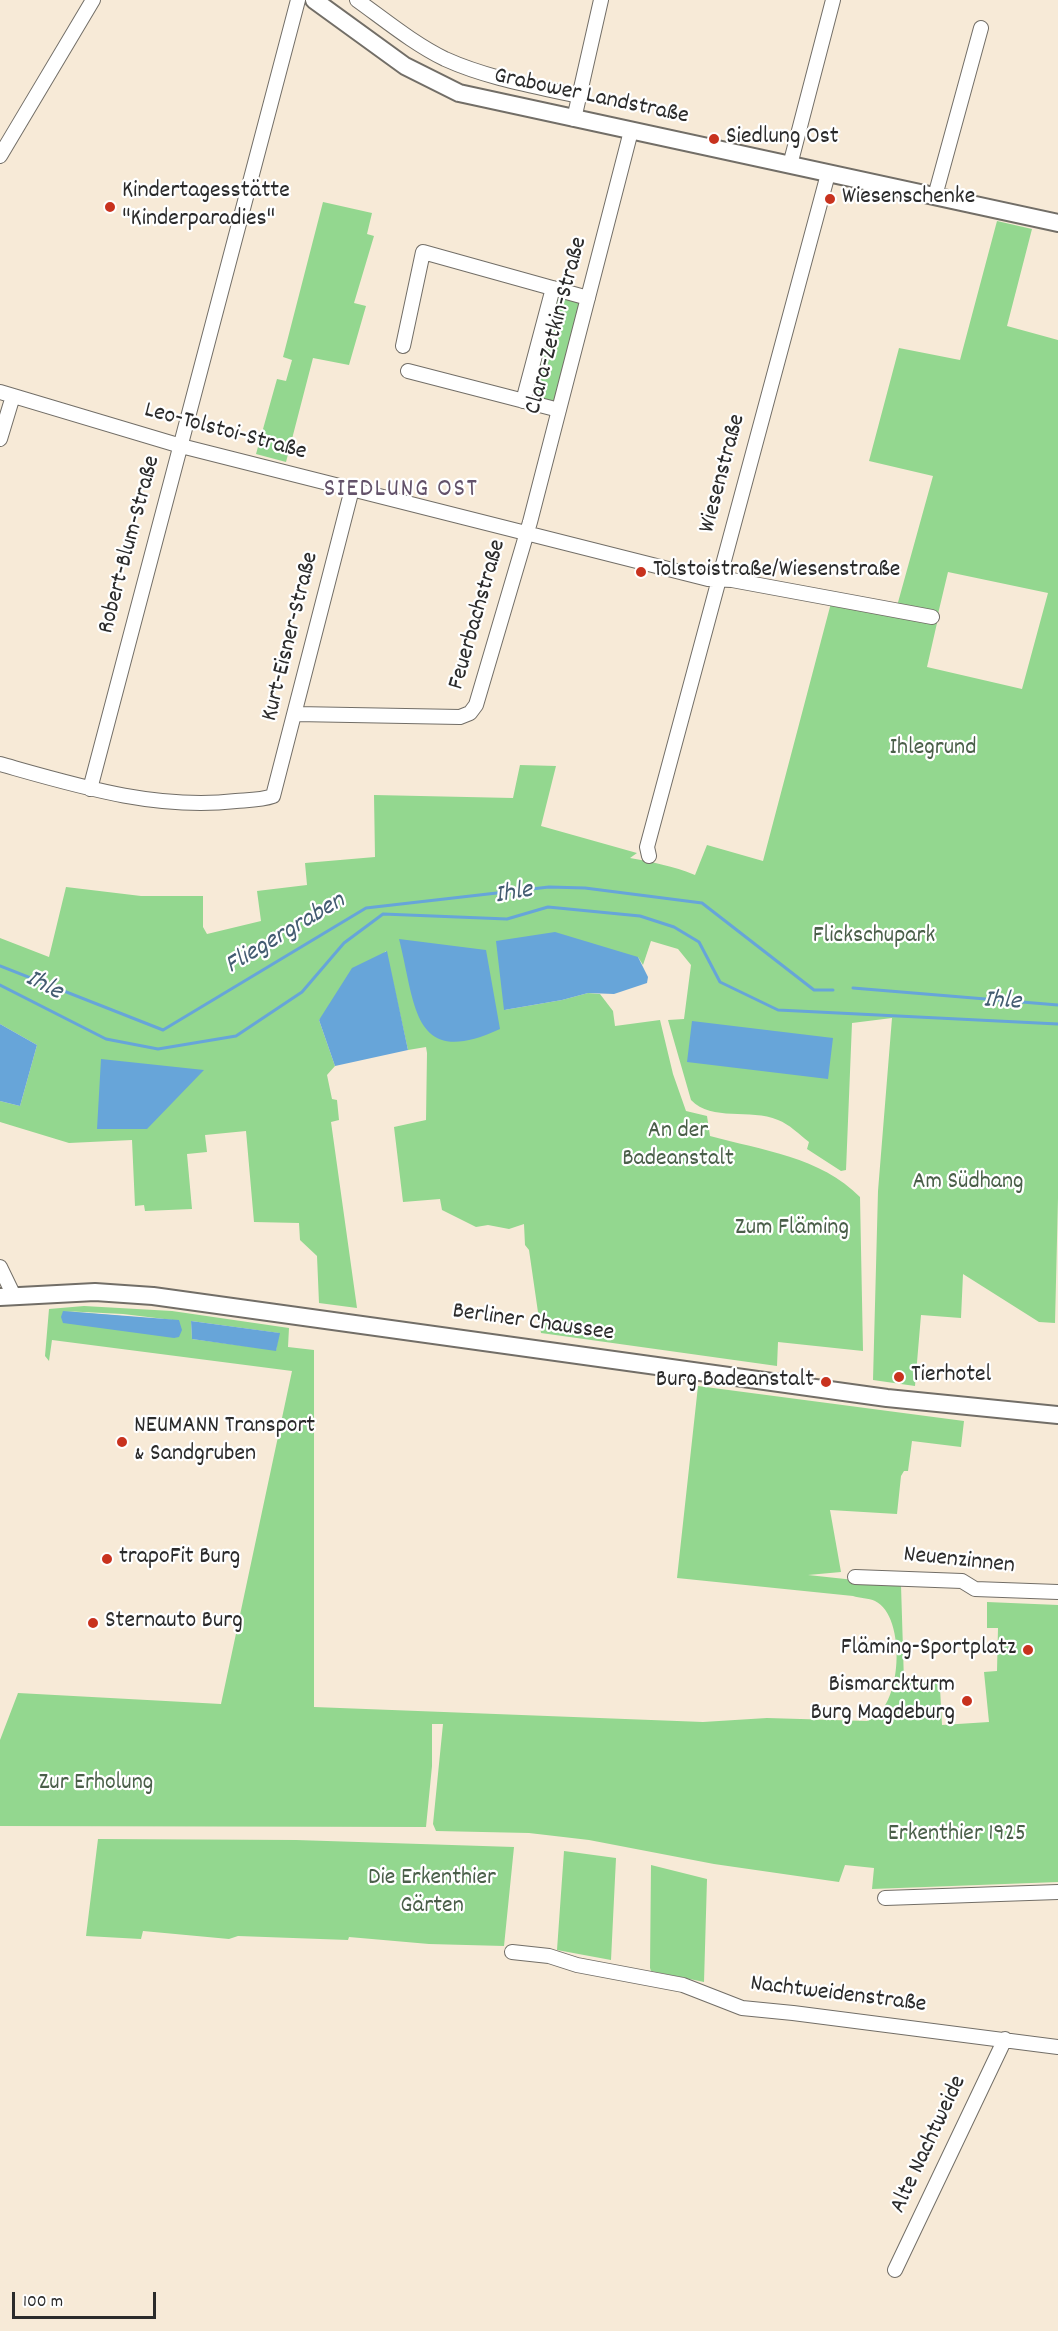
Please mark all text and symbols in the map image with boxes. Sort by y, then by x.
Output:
street label: Grabower Landstraße [491,63,691,133]
place label: Siedlung Ost [726,125,839,153]
marker: Siedlung Ost [707,132,721,146]
place label: Kindertagesstätte "Kinderparadies" [122,179,290,235]
place label: Wiesenschenke [842,185,975,213]
marker: Wiesenschenke [823,192,837,206]
marker: Kindertagesstätte "Kinderparadies" [103,200,117,214]
street label: Clara-Zetkin-Straße [521,234,595,418]
street label: Leo-Tolstoi-Straße [141,397,309,469]
street label: Wiesenstraße [694,412,754,536]
street label: Robert-Blum-Straße [93,453,169,637]
district label: SIEDLUNG OST [324,475,478,507]
street label: Feuerbachstraße [444,537,514,693]
street label: Kurt-Eisner-Straße [257,550,327,724]
place label: Tolstoistraße/Wiesenstraße [653,558,900,586]
marker: Tolstoistraße/Wiesenstraße [634,565,648,579]
park label: Ihlegrund [890,736,976,764]
water label: Ihle [493,876,535,914]
water label: Fliegergraben [220,887,352,983]
park label: Flickschupark [813,924,935,952]
water label: Ihle [19,965,67,1009]
water label: Ihle [982,986,1022,1020]
park label: An der Badeanstalt [622,1119,734,1175]
park label: Am Südhang [912,1170,1024,1198]
park label: Zum Fläming [735,1216,849,1244]
street label: Berliner Chaussee [450,1298,616,1350]
place label: Tierhotel [911,1363,991,1391]
place label: Burg Badeanstalt [656,1368,814,1396]
marker: Tierhotel [892,1370,906,1384]
marker: Burg Badeanstalt [819,1375,833,1389]
place label: NEUMANN Transport & Sandgruben [134,1414,315,1470]
marker: NEUMANN Transport & Sandgruben [115,1435,129,1449]
street label: Neuenzinnen [902,1542,1016,1582]
place label: trapoFit Burg [119,1545,240,1573]
marker: trapoFit Burg [100,1552,114,1566]
place label: Sternauto Burg [105,1609,243,1637]
marker: Sternauto Burg [86,1616,100,1630]
place label: Fläming-Sportplatz [841,1636,1016,1664]
marker: Fläming-Sportplatz [1021,1643,1035,1657]
place label: Bismarckturm Burg Magdeburg [811,1673,955,1729]
marker: Bismarckturm Burg Magdeburg [960,1694,974,1708]
park label: Zur Erholung [39,1771,153,1799]
park label: Erkenthier 1925 [888,1822,1026,1850]
park label: Die Erkenthier Gärten [368,1866,496,1922]
street label: Nachtweidenstraße [748,1971,928,2021]
street label: Alte Nachtweide [886,2072,974,2218]
scale bar [15,2280,159,2318]
text: 100 m [23,2290,63,2315]

